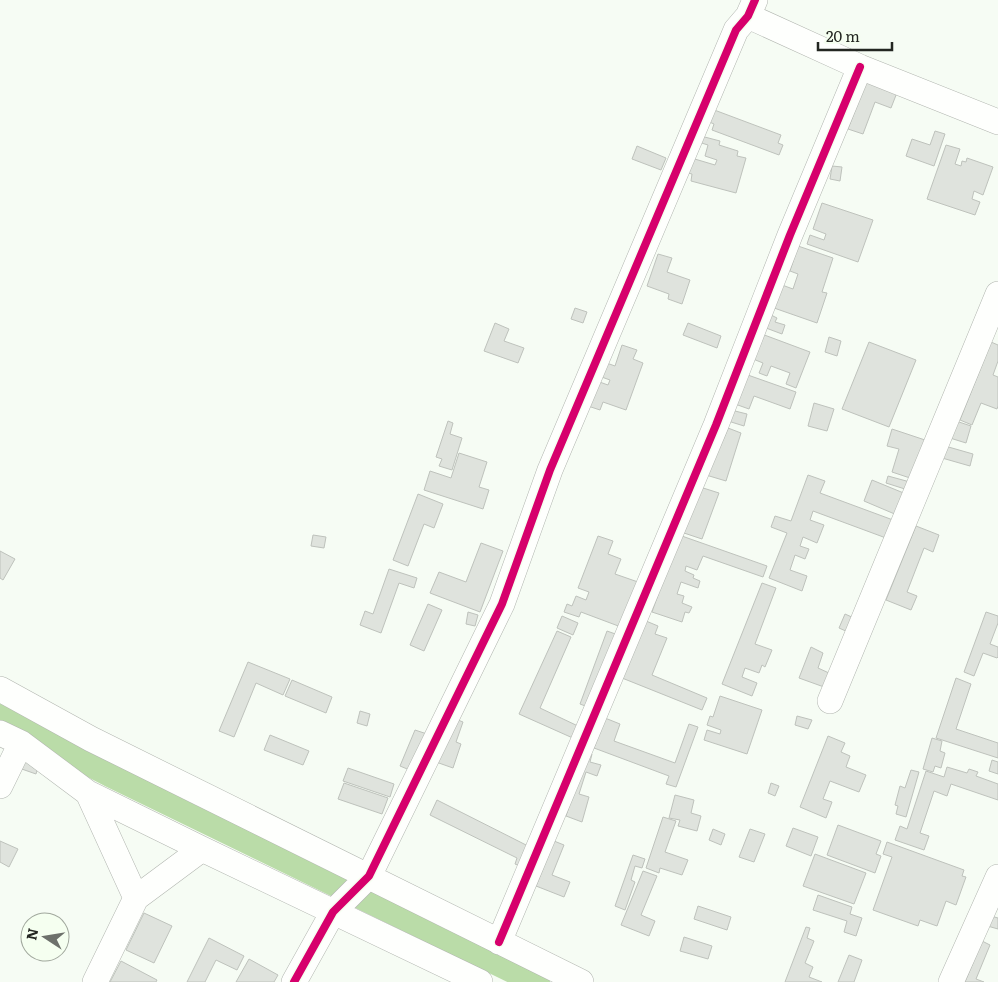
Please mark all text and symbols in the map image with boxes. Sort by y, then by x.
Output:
scale bar [818,20,892,52]
text: 20 m [826,24,860,47]
north arrow [20,912,70,962]
text: N [20,926,42,942]

